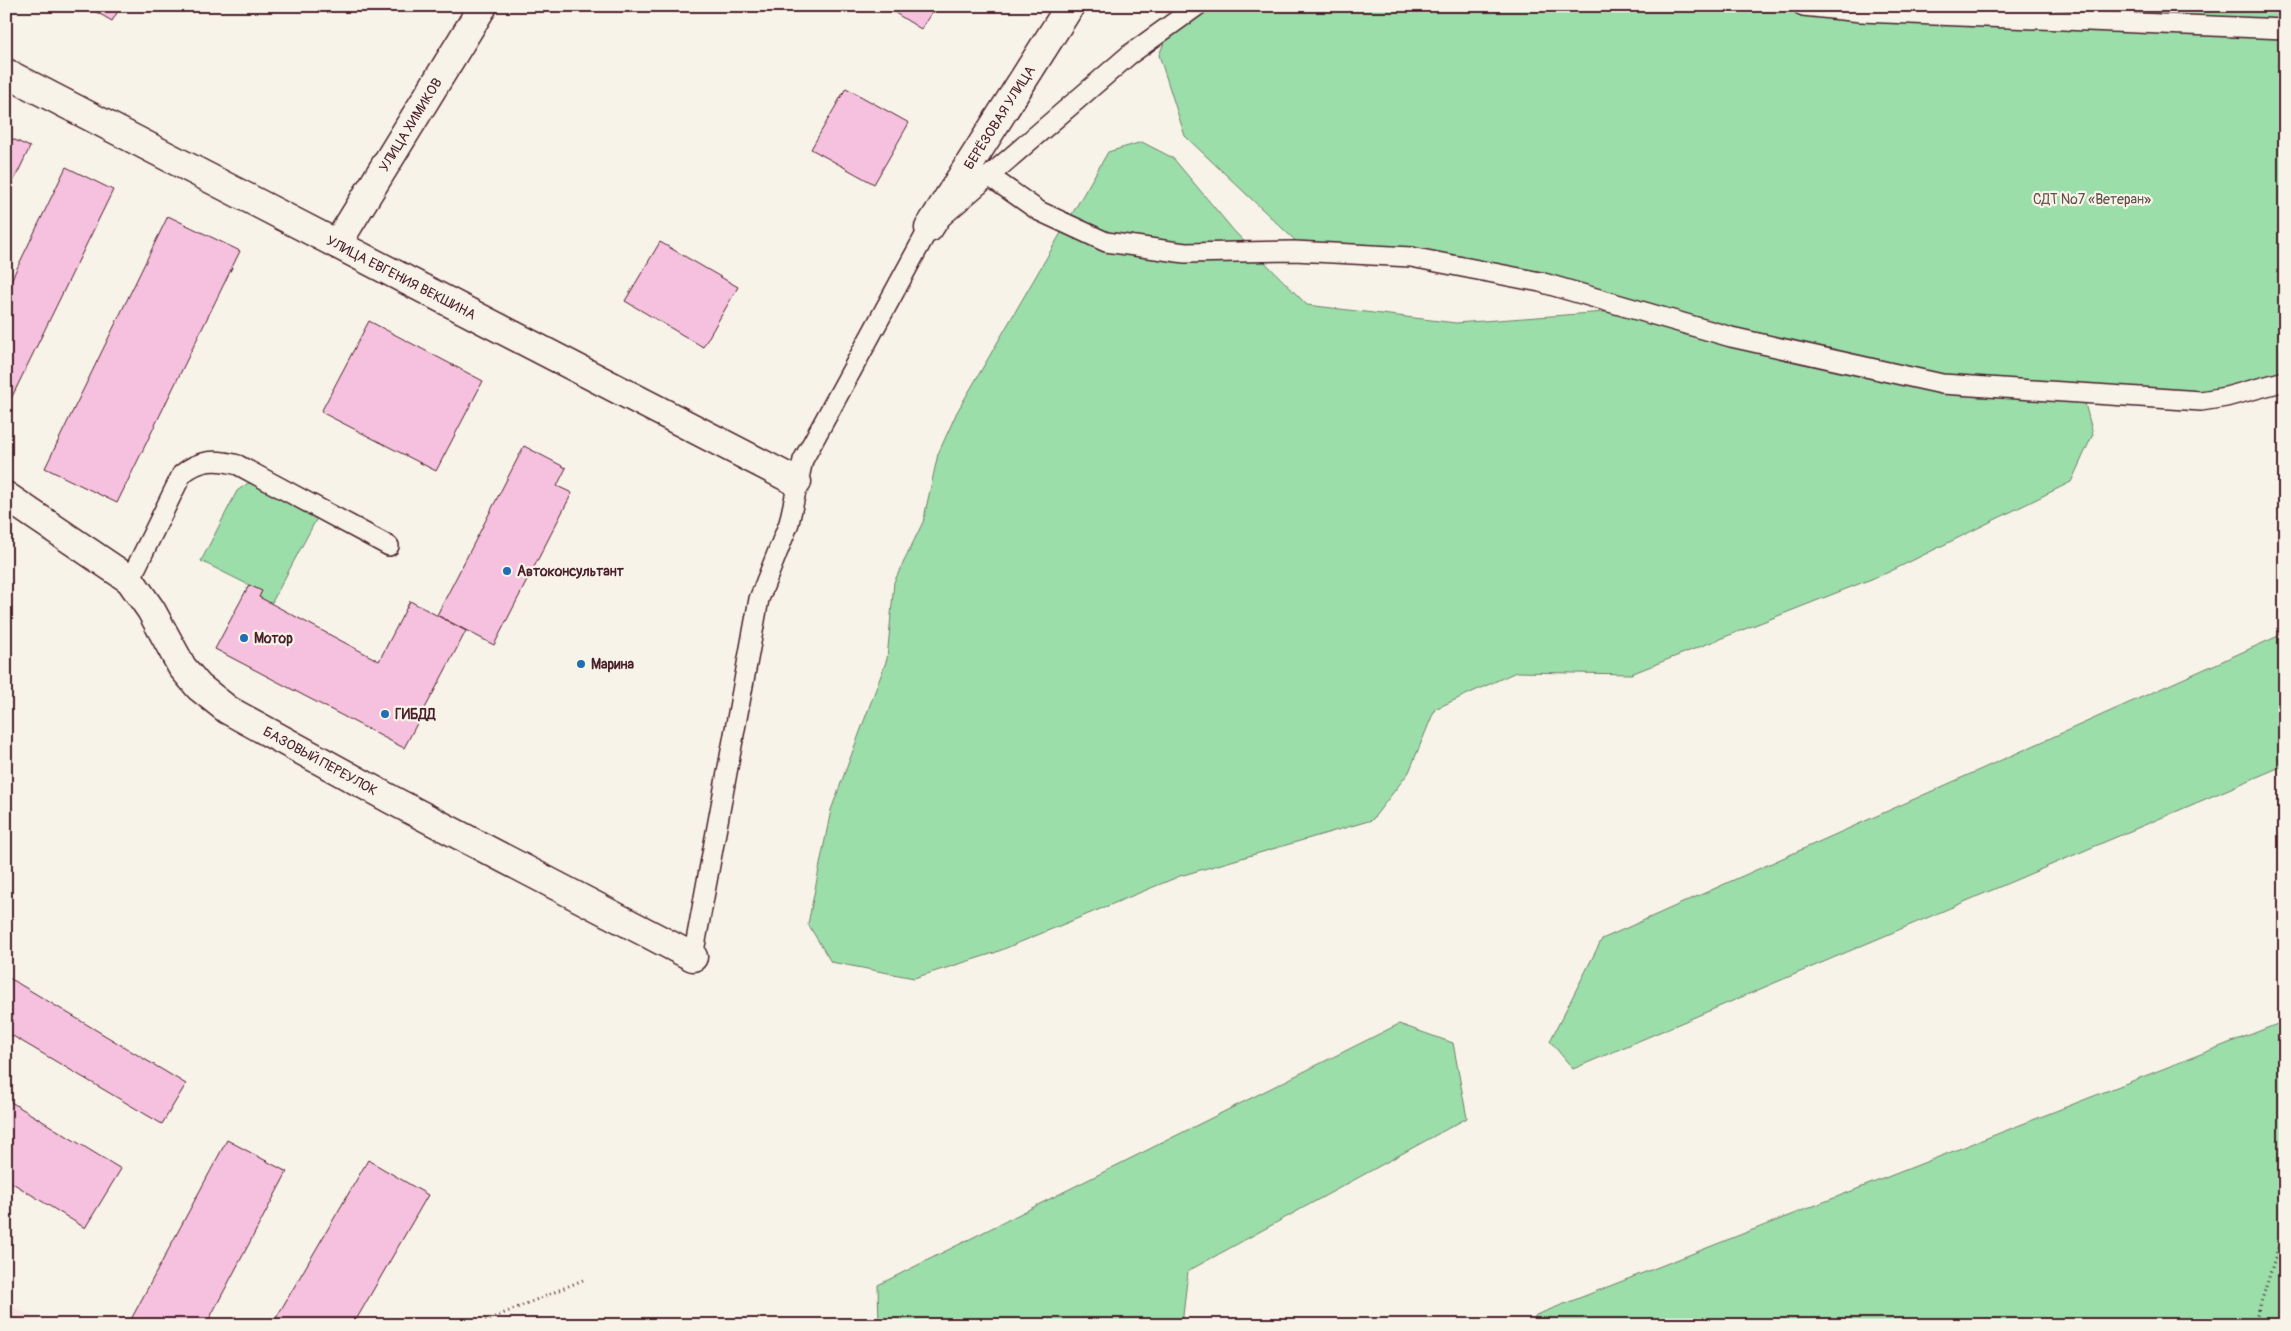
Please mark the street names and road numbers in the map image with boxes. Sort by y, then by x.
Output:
street label: БЕРЁЗОВАЯ УЛИЦА [960,62,1038,172]
street label: УЛИЦА ХИМИКОВ [375,75,445,175]
street label: УЛИЦА ЕВГЕНИЯ ВЕКШИНА [324,232,479,323]
street label: БАЗОВЫЙ ПЕРЕУЛОК [260,722,381,799]

